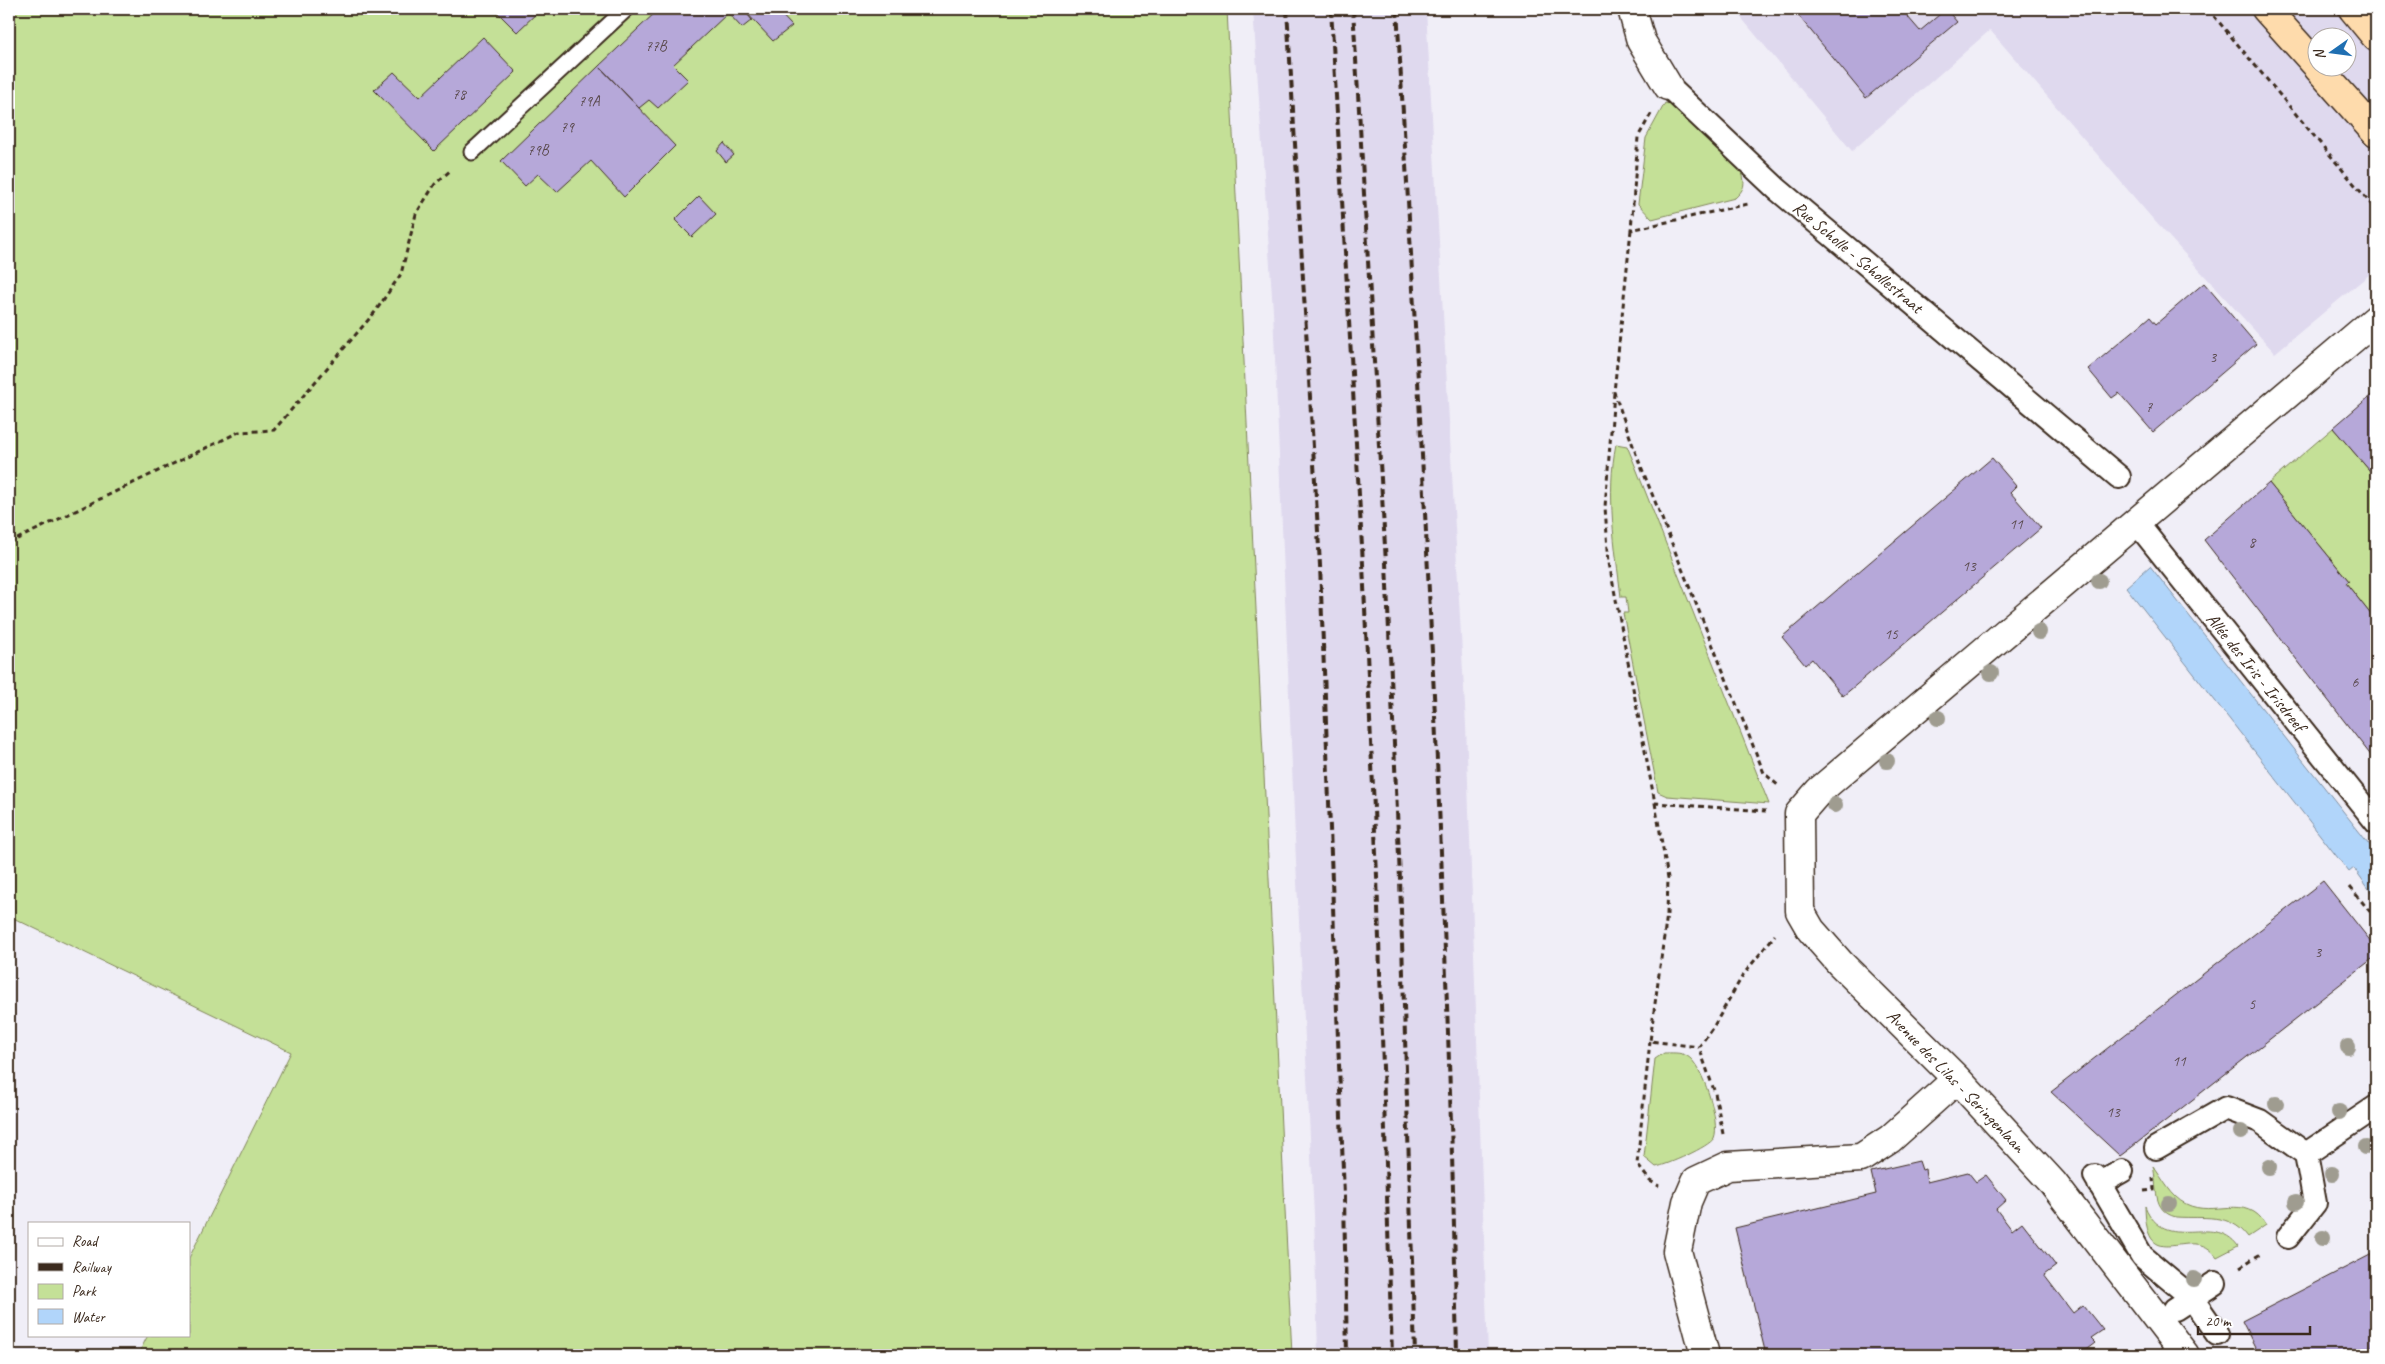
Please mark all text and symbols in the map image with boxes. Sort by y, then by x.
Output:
north arrow [2308,28,2358,78]
house number: 77B [645,37,668,56]
text: N [2310,47,2329,61]
house number: 78 [452,85,467,104]
house number: 79A [578,92,601,111]
house number: 79 [560,118,575,137]
house number: 79B [527,141,550,160]
street label: Rue Scholle - Schollestraat [1788,196,1929,319]
house number: 3 [2210,348,2218,367]
house number: 7 [2146,398,2154,417]
house number: 11 [2009,515,2024,534]
house number: 8 [2249,533,2257,552]
house number: 13 [1962,557,1977,576]
street label: Allée des Iris - Irisdreef [2202,608,2313,739]
house number: 15 [1884,625,1899,644]
house number: 6 [2352,673,2360,692]
house number: 3 [2315,943,2323,962]
house number: 5 [2249,995,2257,1014]
street label: Avenue des Lilas - Seringenlaan [1882,1005,2031,1158]
house number: 11 [2172,1052,2187,1071]
house number: 13 [2106,1103,2121,1122]
legend [28,1222,190,1336]
text: Road [72,1232,99,1251]
text: Railway [72,1258,113,1277]
text: Park [72,1282,97,1301]
scale bar [2198,1304,2310,1336]
text: Water [72,1308,106,1327]
text: 20 m [2205,1312,2232,1331]

